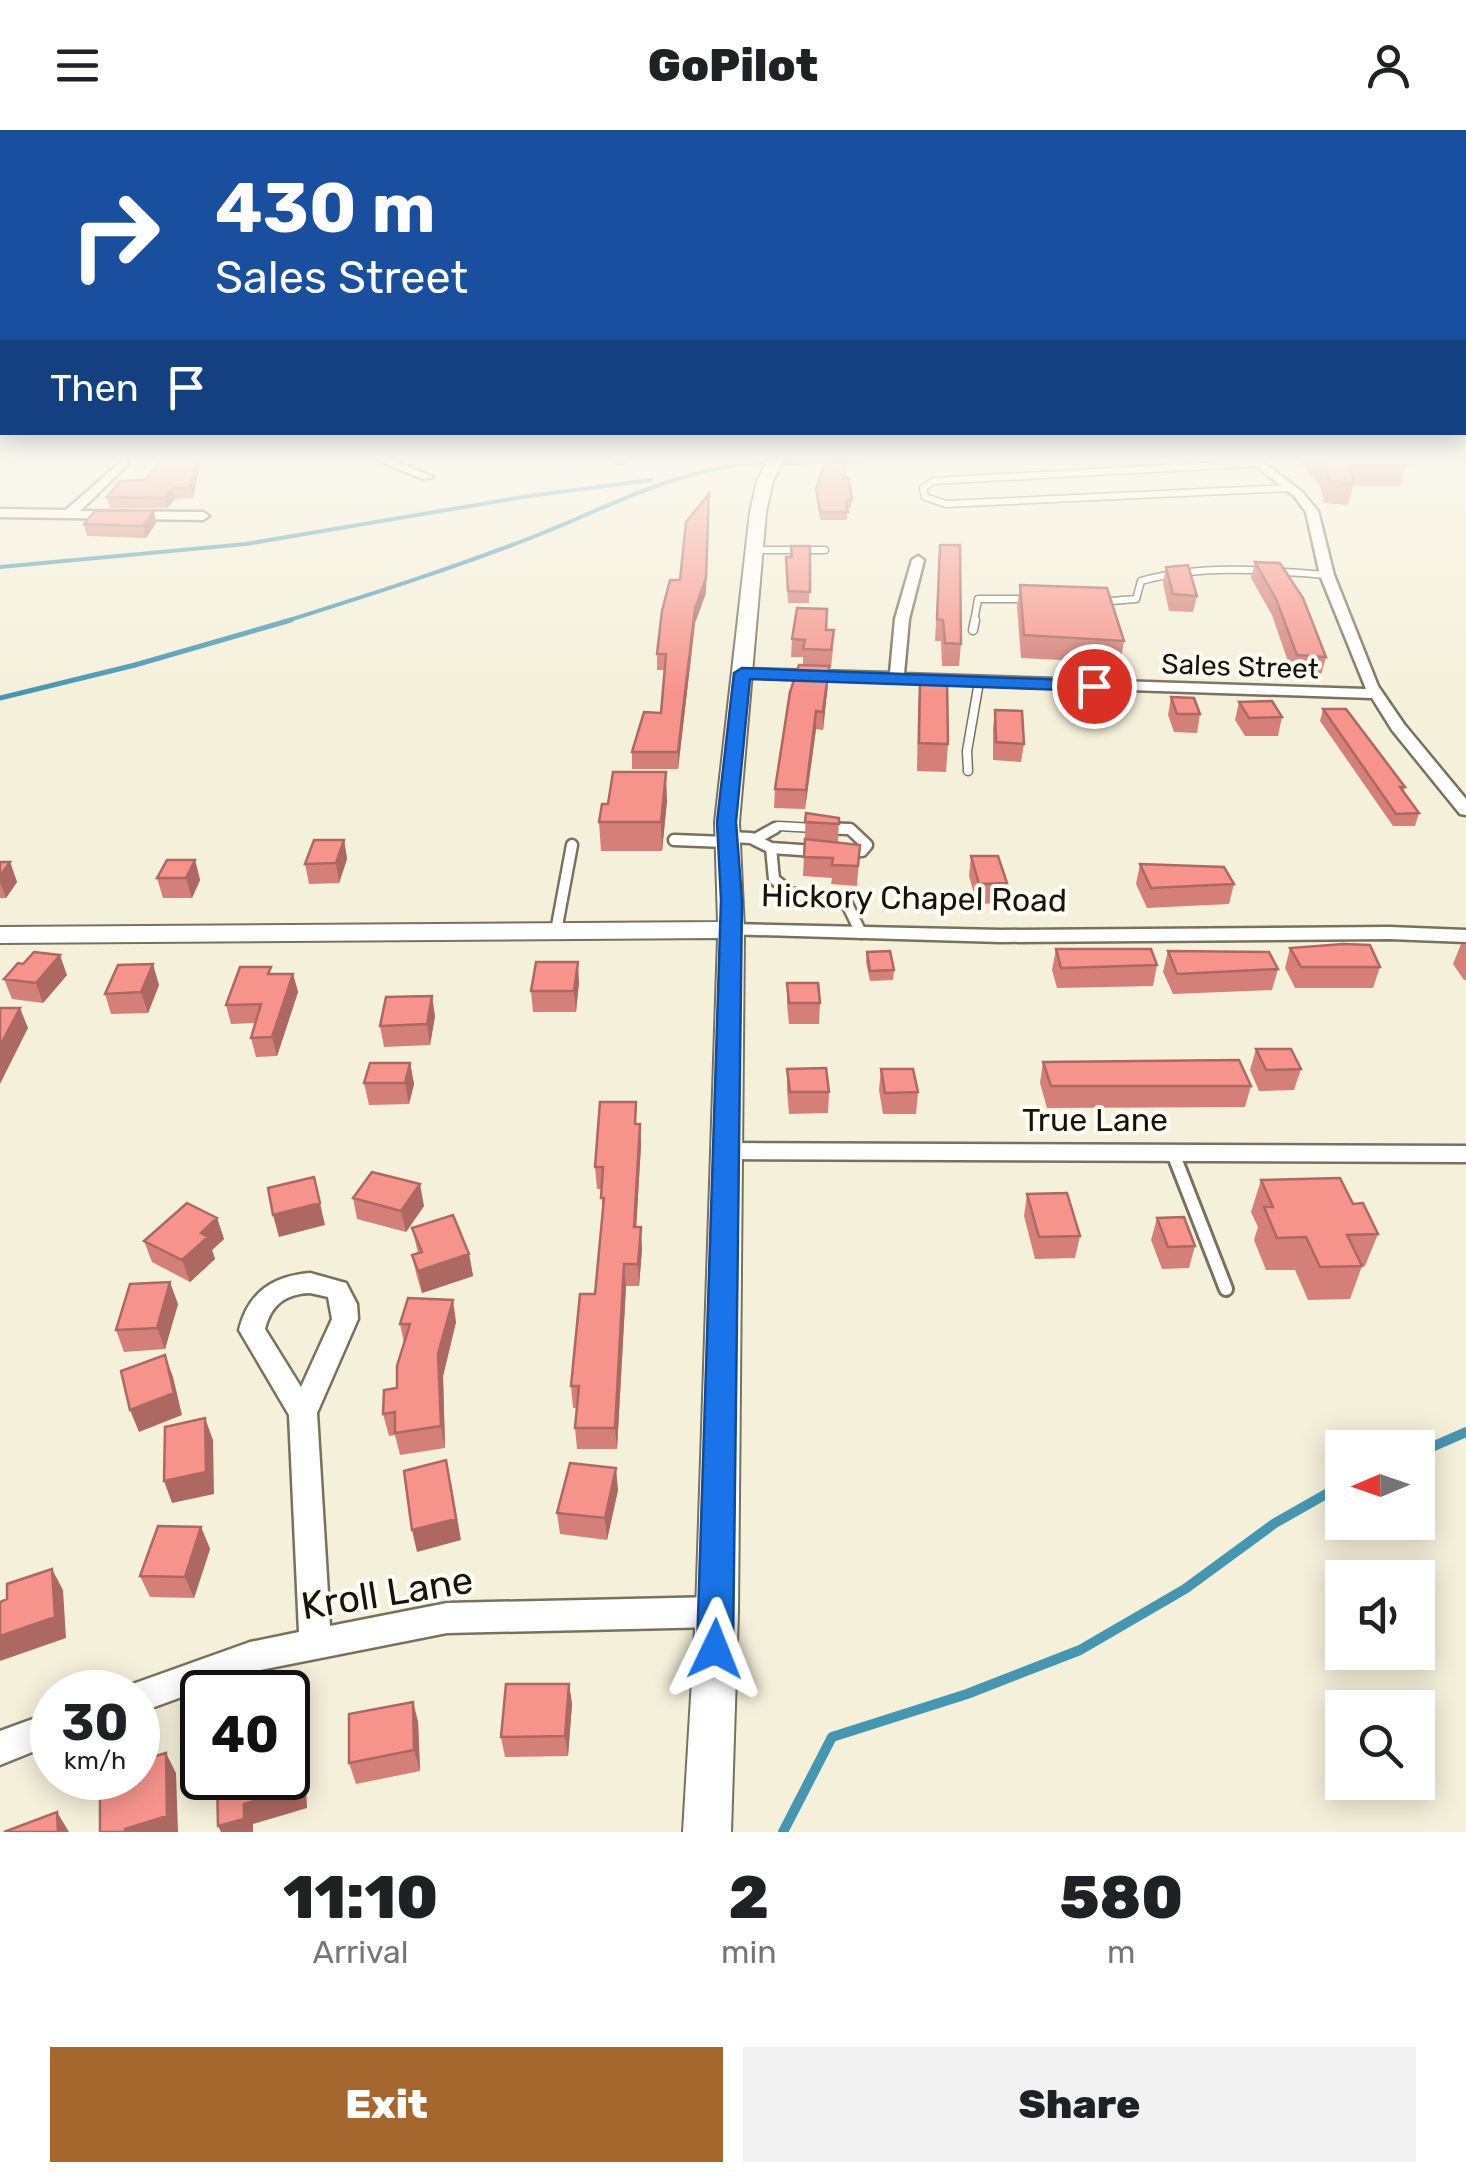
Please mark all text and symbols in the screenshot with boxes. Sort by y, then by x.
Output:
icon: menu [50,38,105,93]
icon: person [1361,38,1416,93]
text: GoPilot [648,39,818,92]
text: 430 m [215,167,436,250]
icon: right [50,170,180,300]
text: Sales Street [215,251,468,304]
icon: arrive [159,360,214,415]
text: Then [50,365,139,411]
pin [1052,644,1137,729]
street label: Sales Street [1161,647,1319,686]
icon: arrive [1067,659,1122,714]
street label: Hickory Chapel Road [761,876,1067,920]
street label: True Lane [1022,1101,1168,1139]
north arrow [1325,1430,1435,1540]
map controls [1325,1430,1435,1800]
street label: Kroll Lane [298,1557,476,1629]
button: sound [1325,1560,1435,1670]
position arrow [663,1597,767,1701]
speed limit sign: 40 [180,1670,310,1800]
button: search [1325,1690,1435,1800]
text: 30 [62,1693,128,1753]
text: km/h [64,1746,126,1775]
text: 11:10 [283,1862,438,1933]
text: 2 [728,1862,769,1933]
text: 580 [1059,1862,1183,1933]
text: Arrival [312,1933,409,1971]
text: min [721,1933,777,1971]
text: m [1107,1933,1136,1971]
button: Exit [50,2047,723,2162]
button: Share [743,2047,1416,2162]

